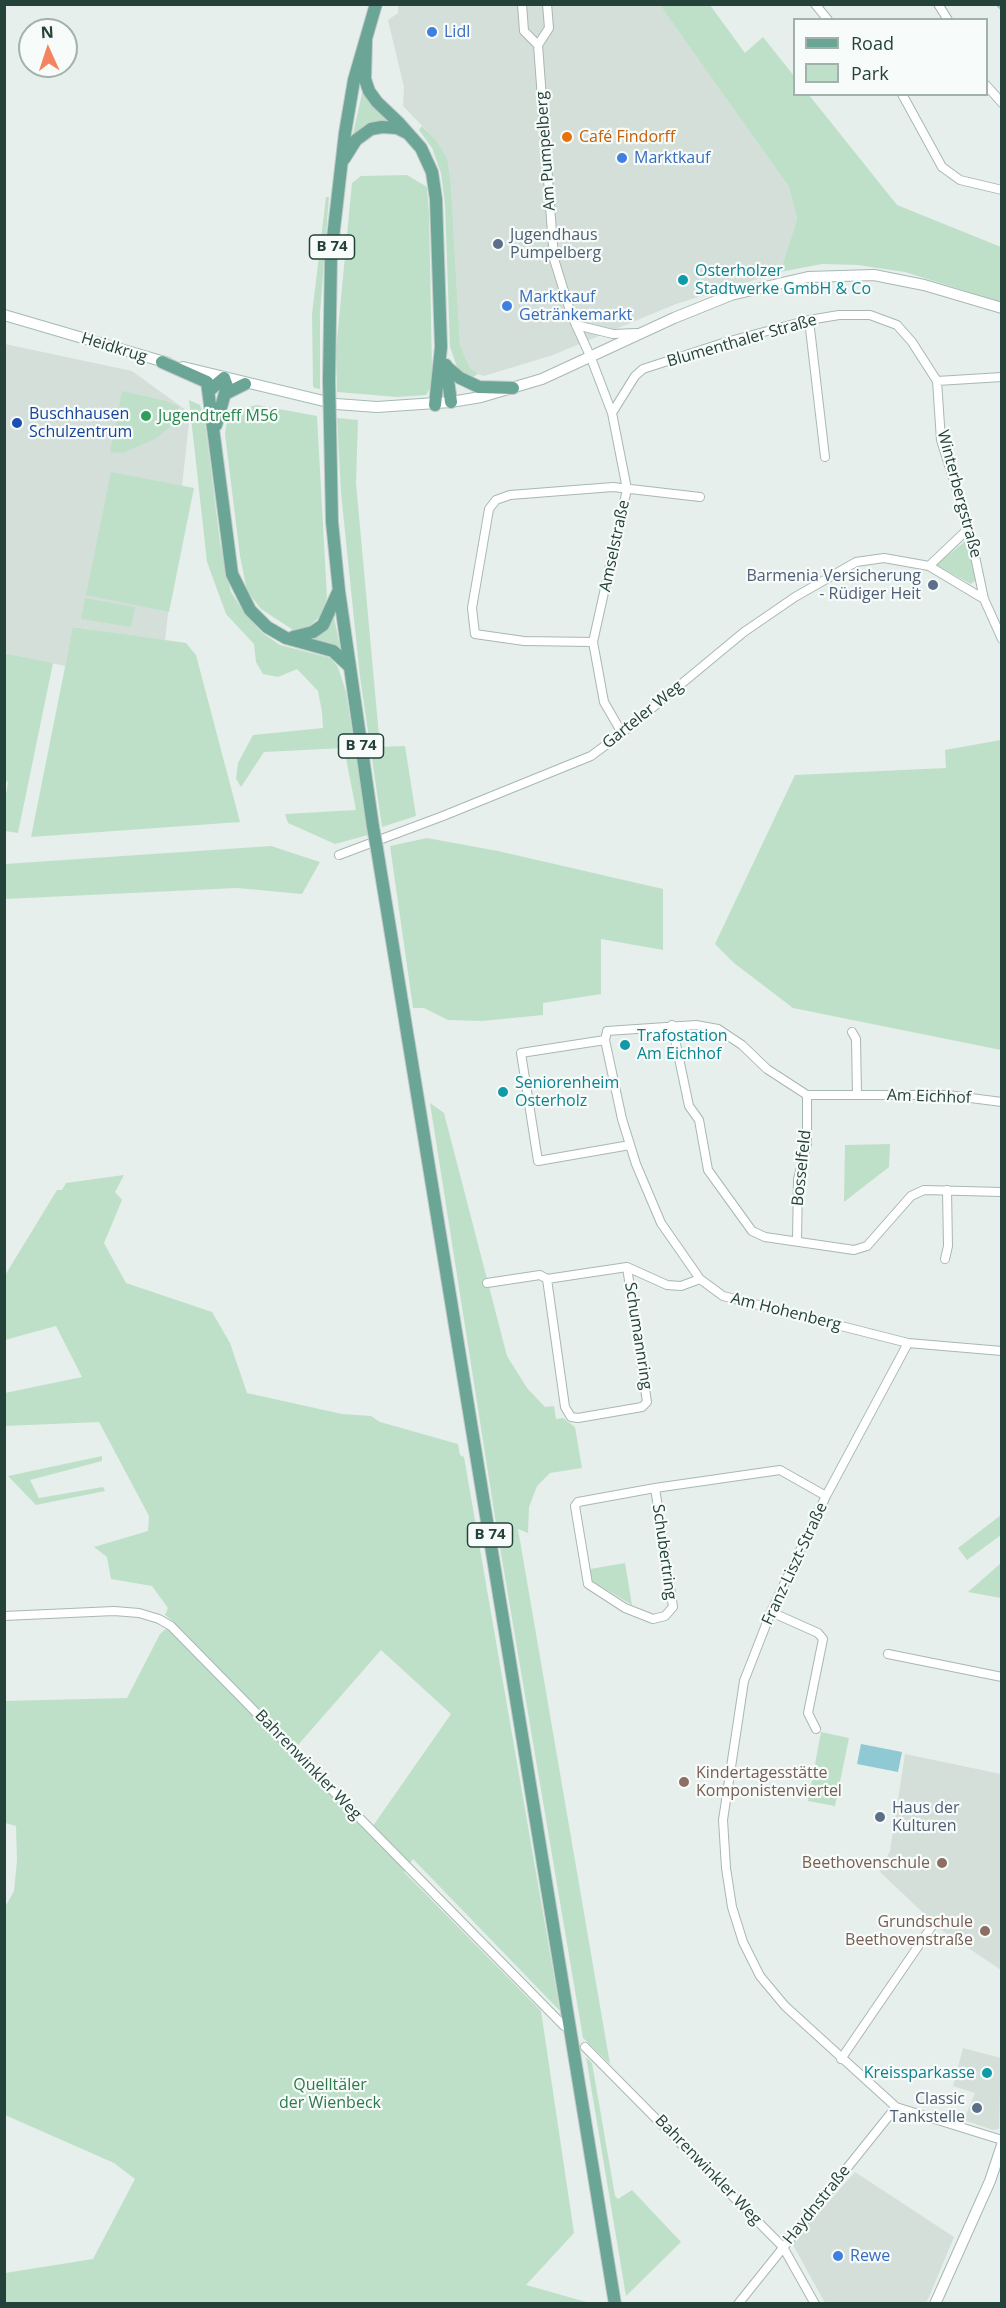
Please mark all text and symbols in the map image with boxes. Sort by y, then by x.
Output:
north arrow [18,18,78,78]
legend [793,18,988,96]
text: N [40,21,54,43]
place label: Lidl [444,22,470,42]
marker: Lidl [425,25,439,39]
text: Road [851,31,894,55]
text: Park [851,61,889,85]
street label: Am Pumpelberg [532,90,560,212]
place label: Café Findorff [579,127,675,147]
marker: Café Findorff [560,130,574,144]
place label: Marktkauf [634,148,710,168]
marker: Marktkauf [615,151,629,165]
place label: Jugendhaus Pumpelberg [510,225,601,263]
road number: B 74 [310,235,354,259]
marker: Jugendhaus Pumpelberg [491,237,505,251]
place label: Osterholzer Stadtwerke GmbH & Co [695,261,871,299]
marker: Osterholzer Stadtwerke GmbH & Co [676,273,690,287]
place label: Marktkauf Getränkemarkt [519,287,632,325]
marker: Marktkauf Getränkemarkt [500,299,514,313]
street label: Blumenthaler Straße [665,310,819,372]
street label: Heidkrug [79,329,149,367]
place label: Buschhausen Schulzentrum [29,404,132,442]
place label: Jugendtreff M56 [158,406,278,426]
marker: Jugendtreff M56 [139,409,153,423]
marker: Buschhausen Schulzentrum [10,416,24,430]
street label: Winterbergstraße [933,428,985,560]
street label: Amselstraße [596,498,634,594]
place label: Barmenia Versicherung - Rüdiger Heit [746,566,921,604]
marker: Barmenia Versicherung - Rüdiger Heit [926,578,940,592]
street label: Garteler Weg [599,677,687,753]
road number: B 74 [338,734,384,758]
place label: Trafostation Am Eichhof [637,1026,728,1064]
marker: Trafostation Am Eichhof [618,1038,632,1052]
place label: Seniorenheim Osterholz [515,1073,619,1111]
marker: Seniorenheim Osterholz [496,1085,510,1099]
street label: Am Eichhof [887,1086,971,1108]
street label: Bosselfeld [788,1129,816,1207]
street label: Schumannring [620,1281,656,1391]
street label: Am Hohenberg [729,1289,843,1335]
street label: Franz-Liszt-Straße [758,1500,832,1628]
street label: Schubertring [648,1503,680,1601]
road number: B 74 [468,1523,512,1547]
street label: Bahrenwinkler Weg [251,1706,365,1824]
place label: Kindertagesstätte Komponistenviertel [696,1763,842,1801]
marker: Kindertagesstätte Komponistenviertel [677,1775,691,1789]
place label: Haus der Kulturen [892,1798,960,1836]
marker: Haus der Kulturen [873,1810,887,1824]
place label: Beethovenschule [802,1853,930,1873]
marker: Beethovenschule [935,1856,949,1870]
place label: Grundschule Beethovenstraße [845,1912,973,1950]
marker: Grundschule Beethovenstraße [978,1924,992,1938]
place label: Kreissparkasse [864,2063,975,2083]
marker: Kreissparkasse [980,2066,994,2080]
park label: Quelltäler der Wienbeck [279,2075,381,2113]
place label: Classic Tankstelle [890,2089,965,2127]
marker: Classic Tankstelle [970,2101,984,2115]
street label: Bahrenwinkler Weg [651,2111,765,2229]
street label: Haydnstraße [779,2162,855,2248]
place label: Rewe [850,2246,890,2266]
marker: Rewe [831,2249,845,2263]

